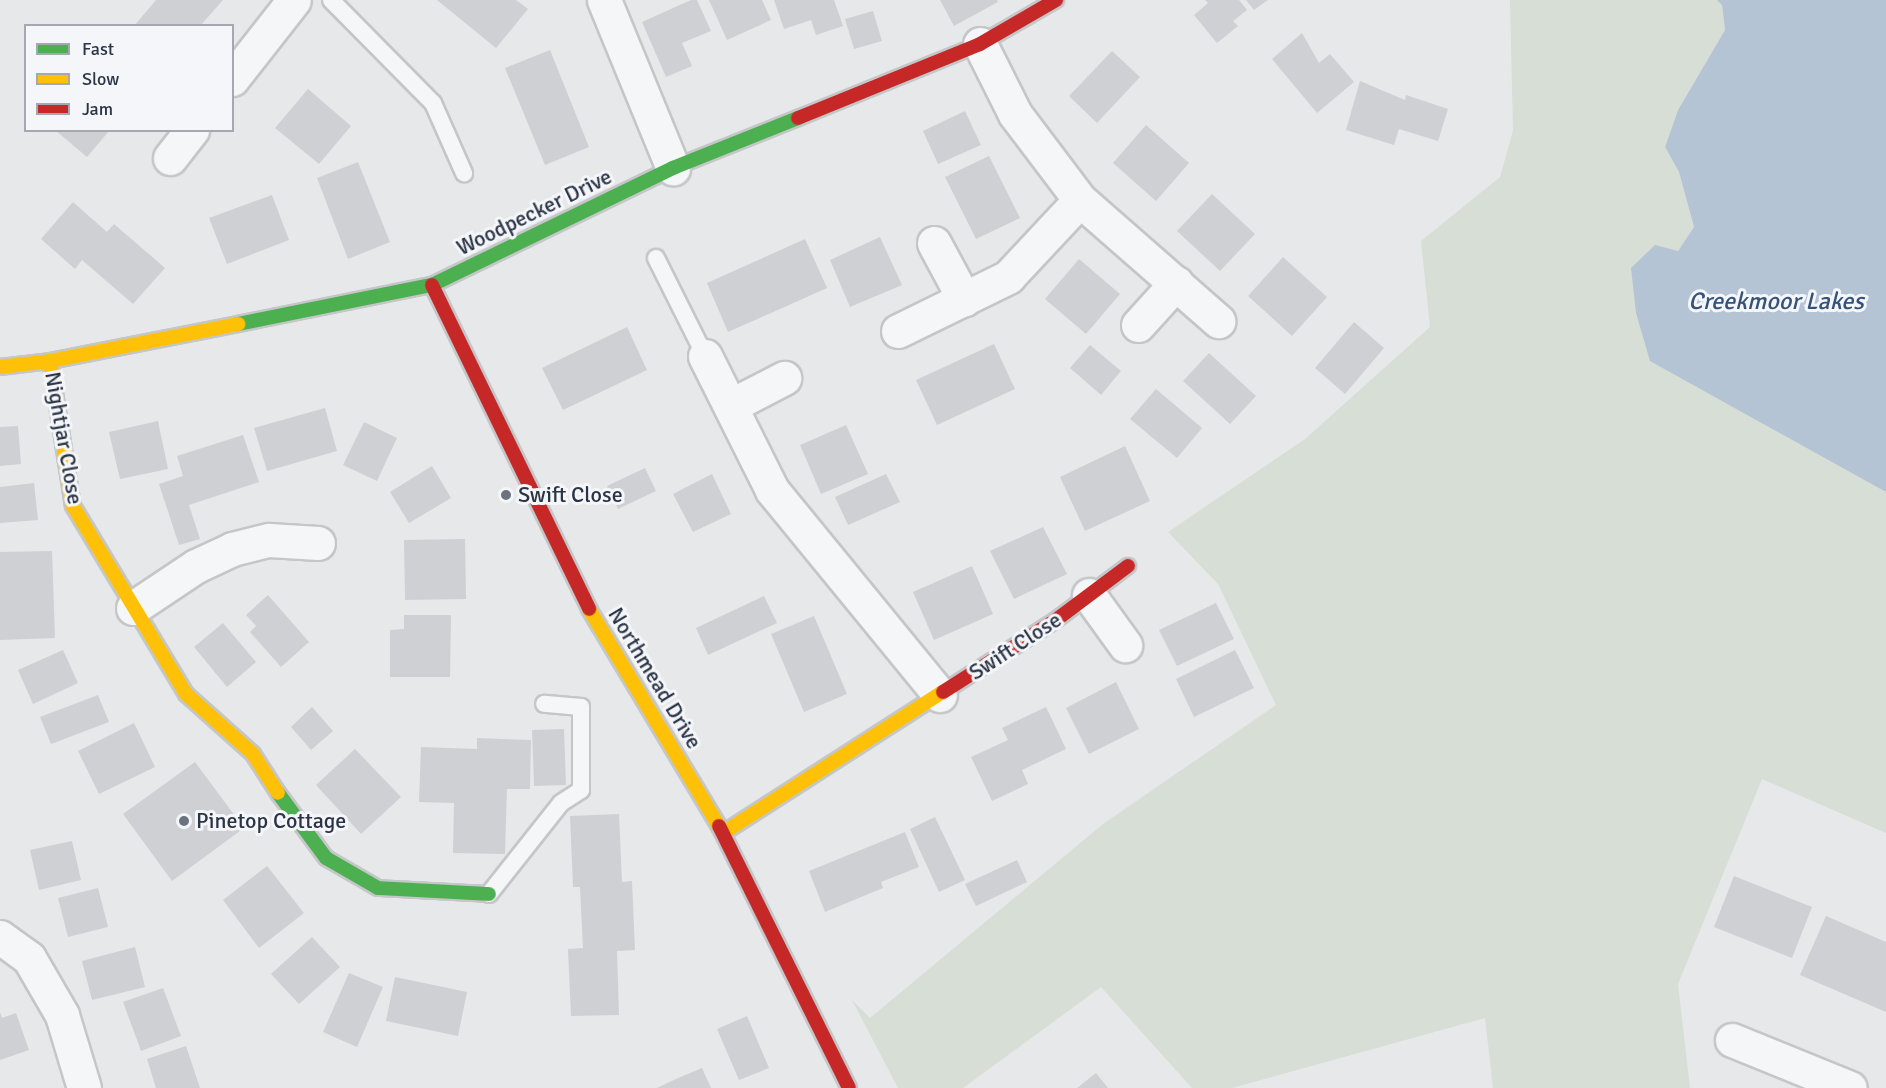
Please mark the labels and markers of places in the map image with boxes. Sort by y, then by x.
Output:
place label: Swift Close [518,482,623,508]
marker: Swift Close [499,488,513,502]
place label: Pinetop Cottage [196,808,346,834]
marker: Pinetop Cottage [177,814,191,828]

